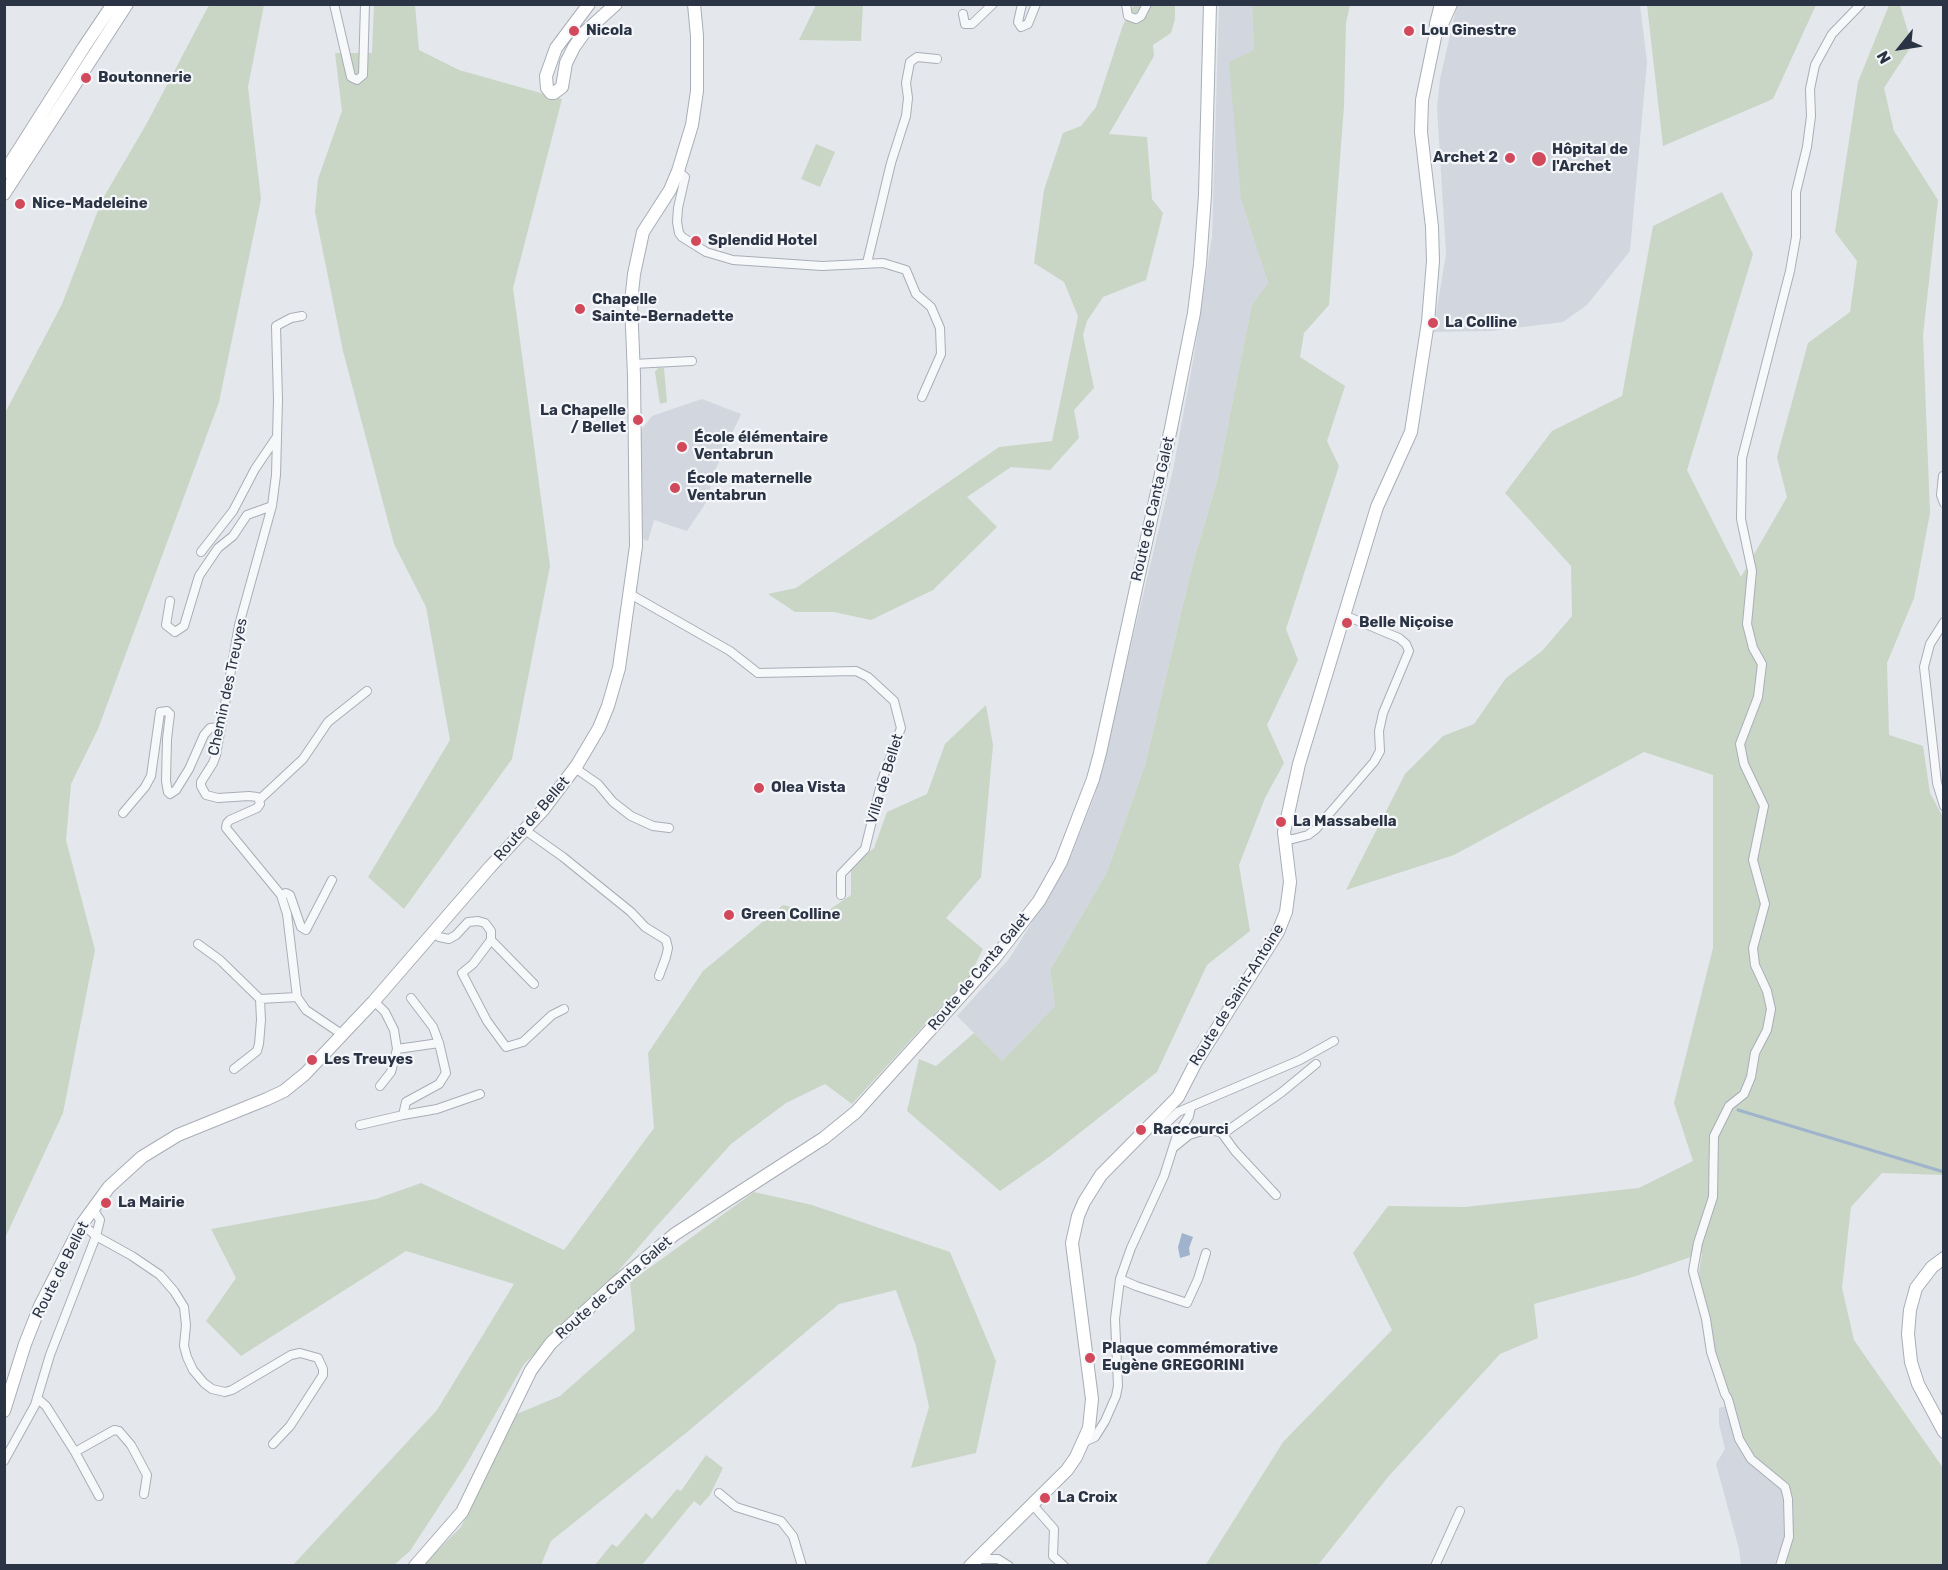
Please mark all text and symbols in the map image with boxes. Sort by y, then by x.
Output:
north arrow [1870,18,1930,78]
place label: Nicola [586,22,632,40]
place label: Lou Ginestre [1421,22,1516,40]
marker: Nicola [567,24,581,38]
marker: Lou Ginestre [1402,24,1416,38]
text: N [1873,48,1895,67]
place label: Boutonnerie [98,69,192,87]
marker: Boutonnerie [79,71,93,85]
place label: Hôpital de l'Archet [1552,141,1628,176]
place label: Archet 2 [1433,149,1498,167]
marker: Hôpital de l'Archet [1530,150,1548,168]
marker: Archet 2 [1503,151,1517,165]
place label: Nice-Madeleine [32,195,148,213]
marker: Nice-Madeleine [13,197,27,211]
place label: Splendid Hotel [708,232,817,250]
marker: Splendid Hotel [689,234,703,248]
place label: Chapelle Sainte-Bernadette [592,291,734,326]
marker: Chapelle Sainte-Bernadette [573,302,587,316]
place label: La Colline [1445,314,1517,332]
marker: La Colline [1426,316,1440,330]
place label: La Chapelle / Bellet [540,402,626,437]
marker: La Chapelle / Bellet [631,413,645,427]
place label: École élémentaire Ventabrun [694,429,828,464]
street label: Route de Canta Galet [1128,435,1178,583]
marker: École élémentaire Ventabrun [675,440,689,454]
place label: École maternelle Ventabrun [687,470,812,505]
marker: École maternelle Ventabrun [668,481,682,495]
place label: Belle Niçoise [1359,614,1454,632]
street label: Chemin des Treuyes [205,616,251,758]
marker: Belle Niçoise [1340,616,1354,630]
street label: Villa de Bellet [863,732,907,826]
street label: Route de Bellet [490,773,574,865]
place label: Olea Vista [771,779,846,797]
marker: Olea Vista [752,781,766,795]
place label: La Massabella [1293,813,1397,831]
marker: La Massabella [1274,815,1288,829]
place label: Green Colline [741,906,840,924]
marker: Green Colline [722,908,736,922]
street label: Route de Canta Galet [925,910,1033,1034]
street label: Route de Saint-Antoine [1186,921,1288,1069]
place label: Les Treuyes [324,1051,413,1069]
marker: Les Treuyes [305,1053,319,1067]
place label: Raccourci [1153,1121,1229,1139]
marker: Raccourci [1134,1123,1148,1137]
place label: La Mairie [118,1194,185,1212]
marker: La Mairie [99,1196,113,1210]
street label: Route de Bellet [29,1219,93,1321]
street label: Route de Canta Galet [552,1233,676,1343]
place label: Plaque commémorative Eugène GREGORINI [1102,1340,1278,1375]
marker: Plaque commémorative Eugène GREGORINI [1083,1351,1097,1365]
place label: La Croix [1057,1489,1118,1507]
marker: La Croix [1038,1491,1052,1505]

